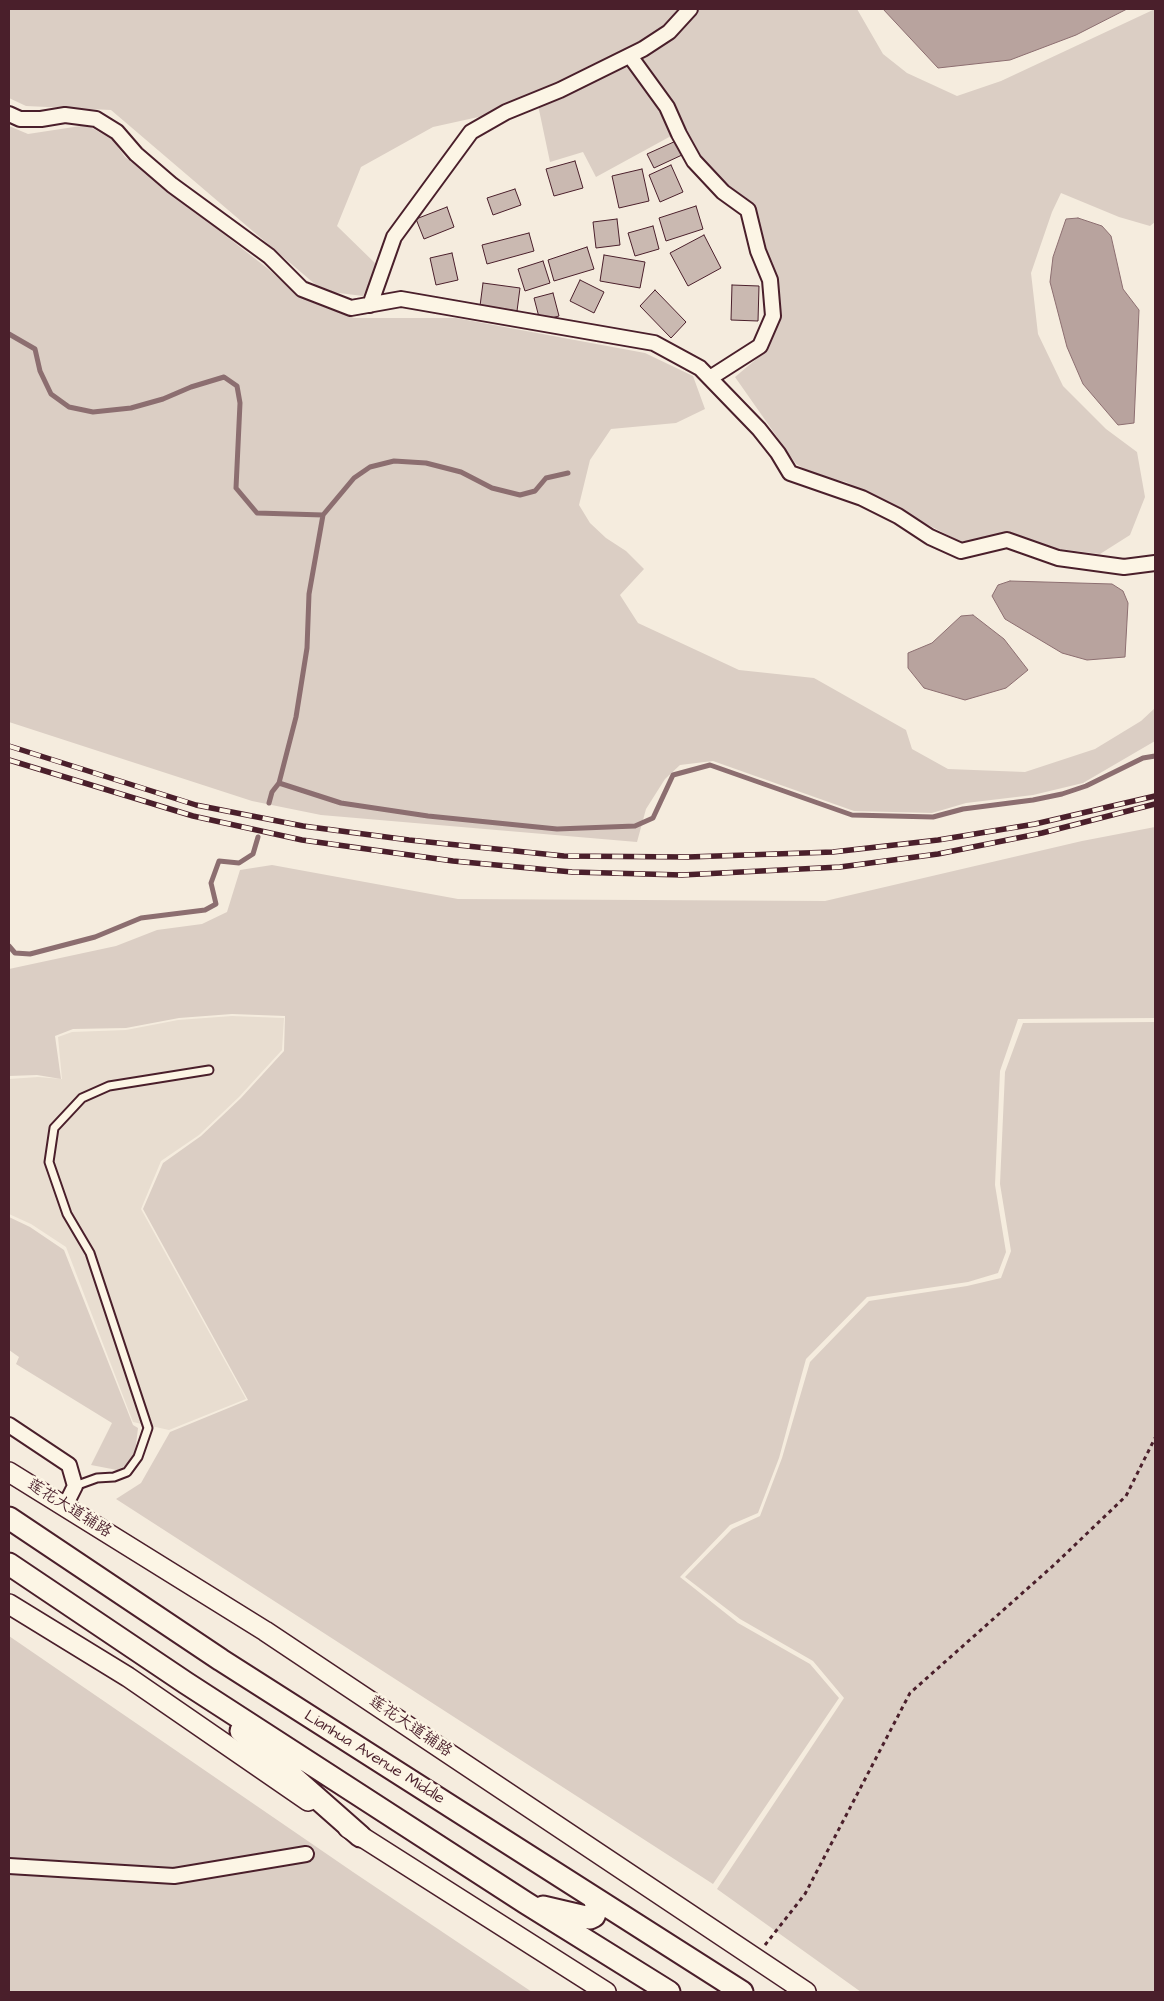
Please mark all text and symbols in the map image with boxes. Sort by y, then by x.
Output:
street label: 莲花大道辅路 [23,1475,115,1543]
street label: 莲花大道辅路 [365,1692,455,1762]
street label: Lianhua Avenue Middle [300,1707,448,1809]

